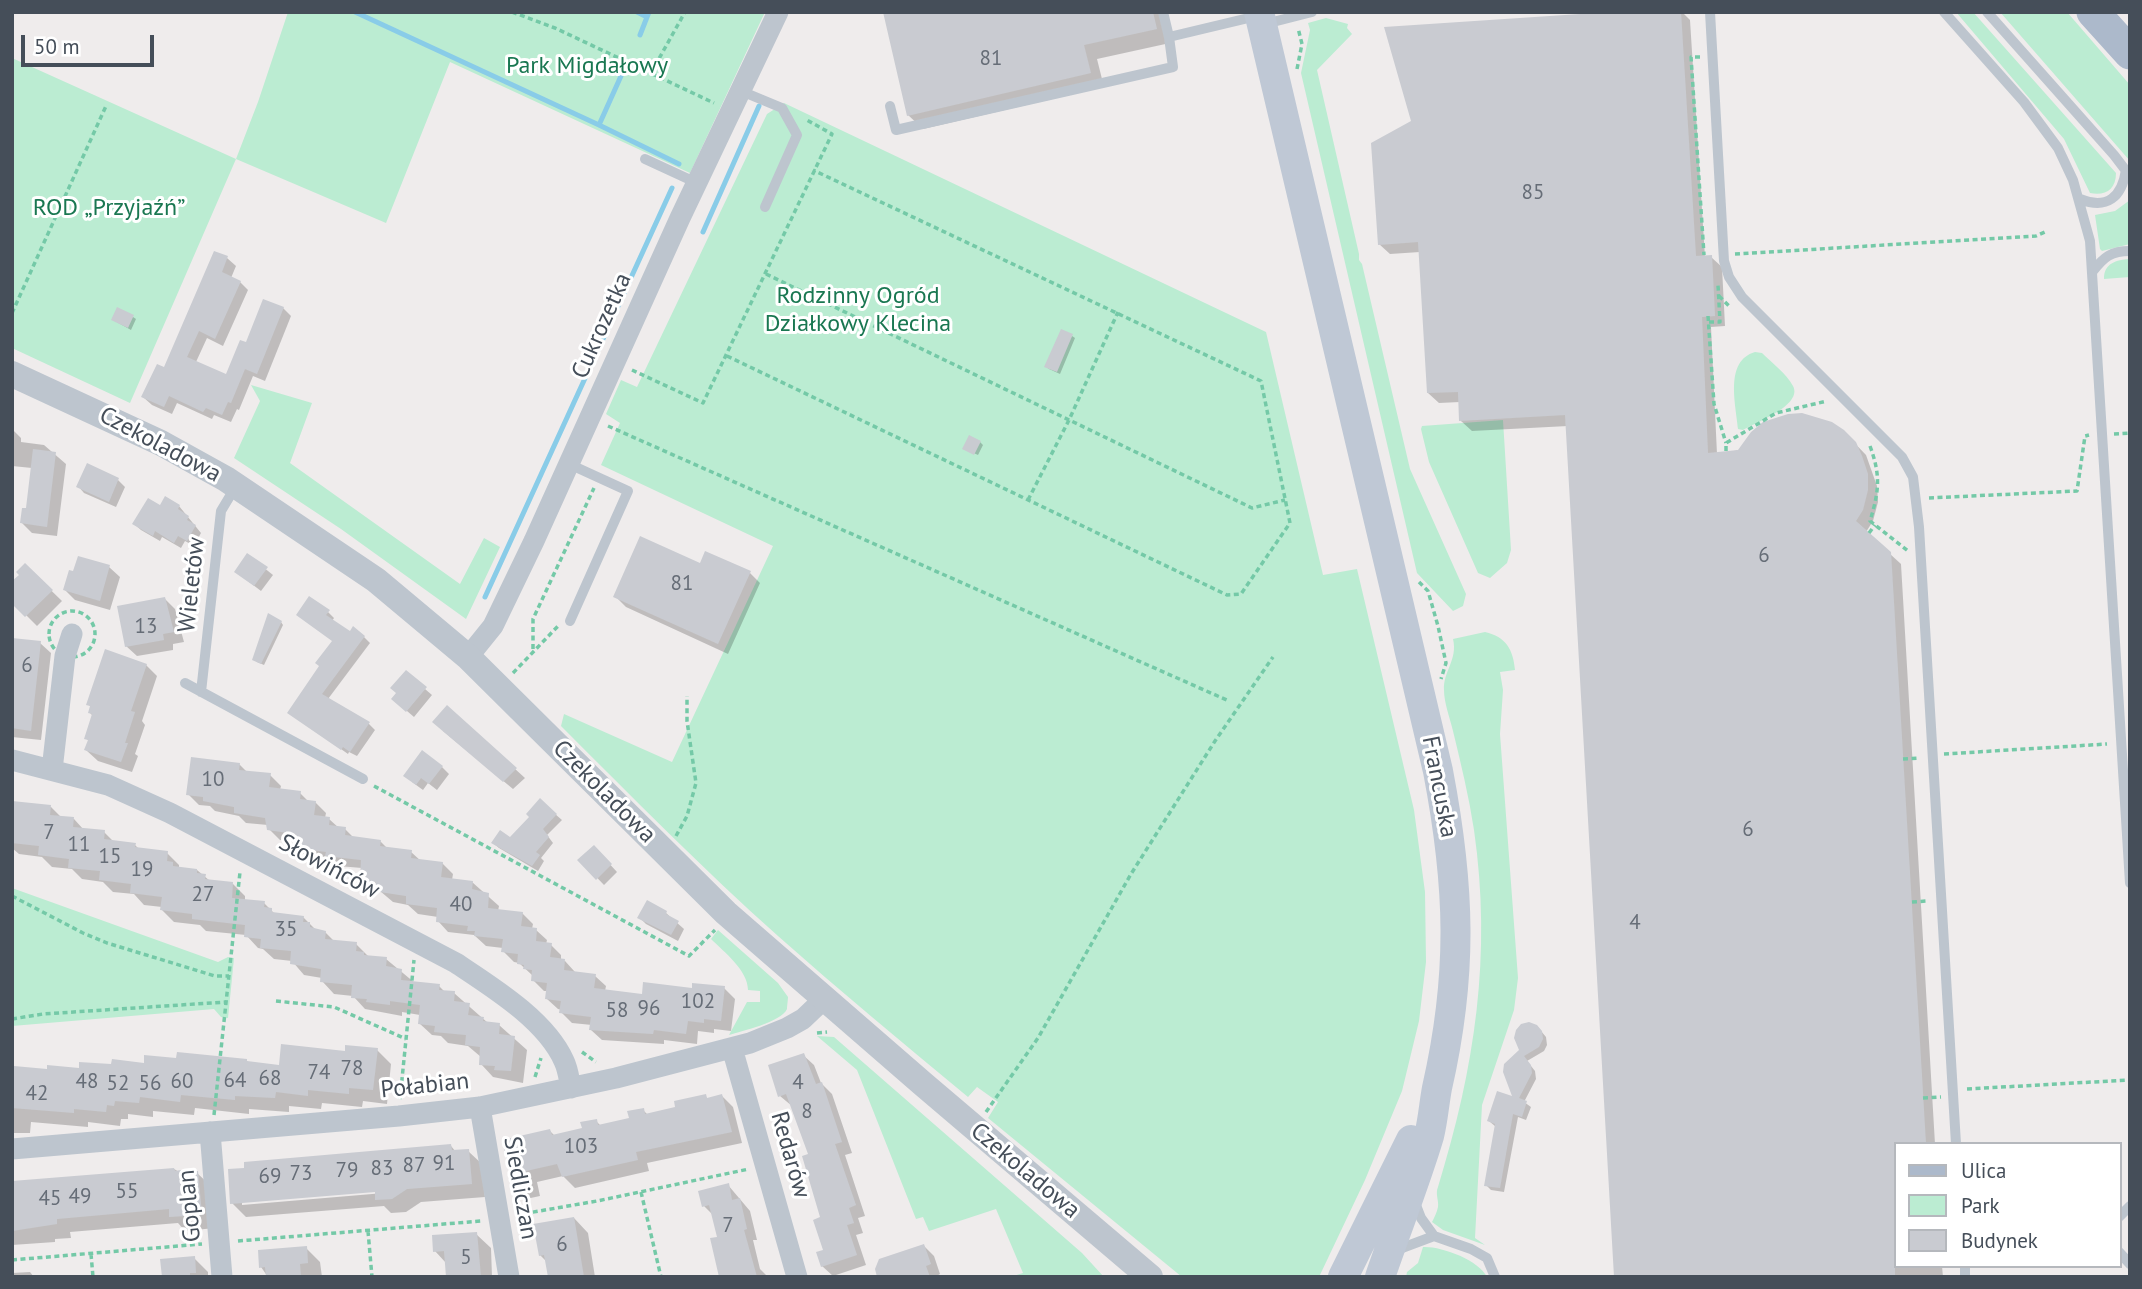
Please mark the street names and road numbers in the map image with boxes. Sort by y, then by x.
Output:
street label: Cukrozetka [566,269,638,383]
street label: Czekoladowa [94,401,226,489]
street label: Wieletów [173,536,211,634]
street label: Francuska [1415,734,1463,840]
street label: Czekoladowa [547,735,661,849]
street label: Słowińców [274,828,384,906]
street label: Połabian [379,1067,471,1105]
street label: Redarów [764,1108,816,1202]
street label: Czekoladowa [965,1117,1085,1225]
street label: Siedliczan [497,1134,543,1242]
street label: Goplan [172,1169,208,1243]

